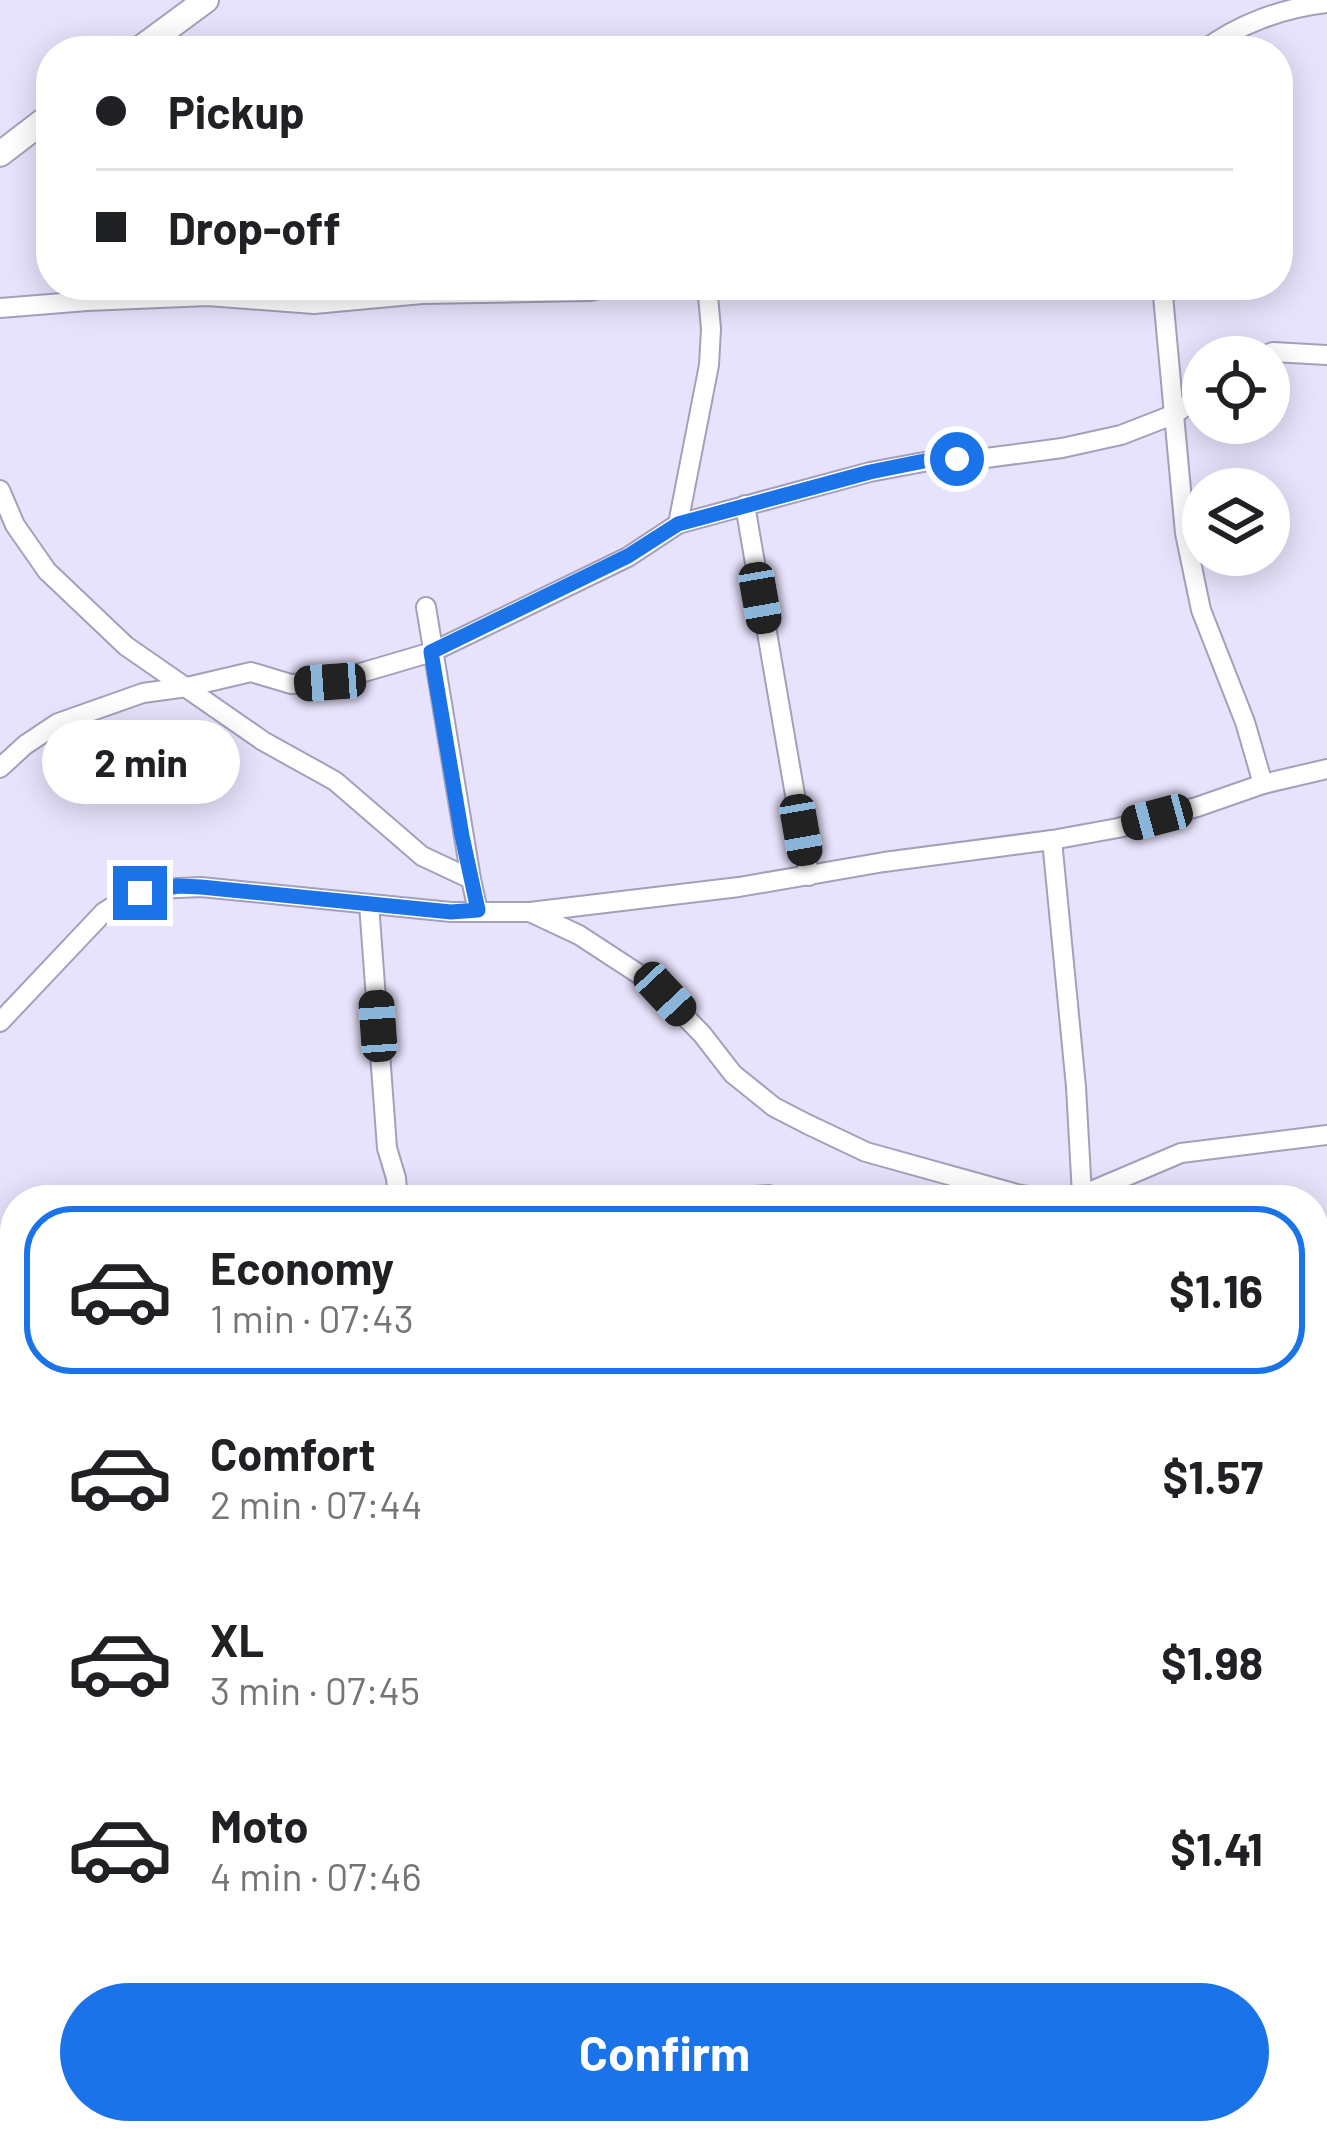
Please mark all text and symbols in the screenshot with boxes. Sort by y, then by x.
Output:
text: Pickup [168,84,305,138]
text: Drop-off [168,200,341,254]
map controls [1182,336,1290,576]
button: locate [1182,336,1290,444]
route start [930,432,984,486]
button: layers [1182,468,1290,576]
car [736,559,784,637]
car [293,662,367,702]
callout: 2 min [41,719,239,803]
text: 2 min [94,738,188,785]
car [1118,790,1196,844]
car [777,791,825,869]
route end [113,866,167,920]
car [627,955,703,1033]
car [358,989,398,1063]
icon: car [66,1236,174,1344]
text: Economy [210,1240,394,1294]
text: $1.16 [1169,1263,1263,1317]
text: 1 min · 07:43 [210,1294,414,1341]
icon: car [66,1422,174,1530]
text: Comfort [210,1426,376,1480]
text: $1.57 [1163,1449,1263,1503]
text: 2 min · 07:44 [210,1480,422,1527]
icon: car [66,1608,174,1716]
text: XL [210,1612,264,1666]
text: $1.98 [1161,1635,1263,1689]
text: 3 min · 07:45 [210,1666,420,1713]
icon: car [66,1794,174,1902]
text: Moto [210,1798,308,1852]
text: $1.41 [1170,1821,1263,1875]
text: 4 min · 07:46 [210,1852,422,1899]
button: Confirm [60,1983,1269,2121]

